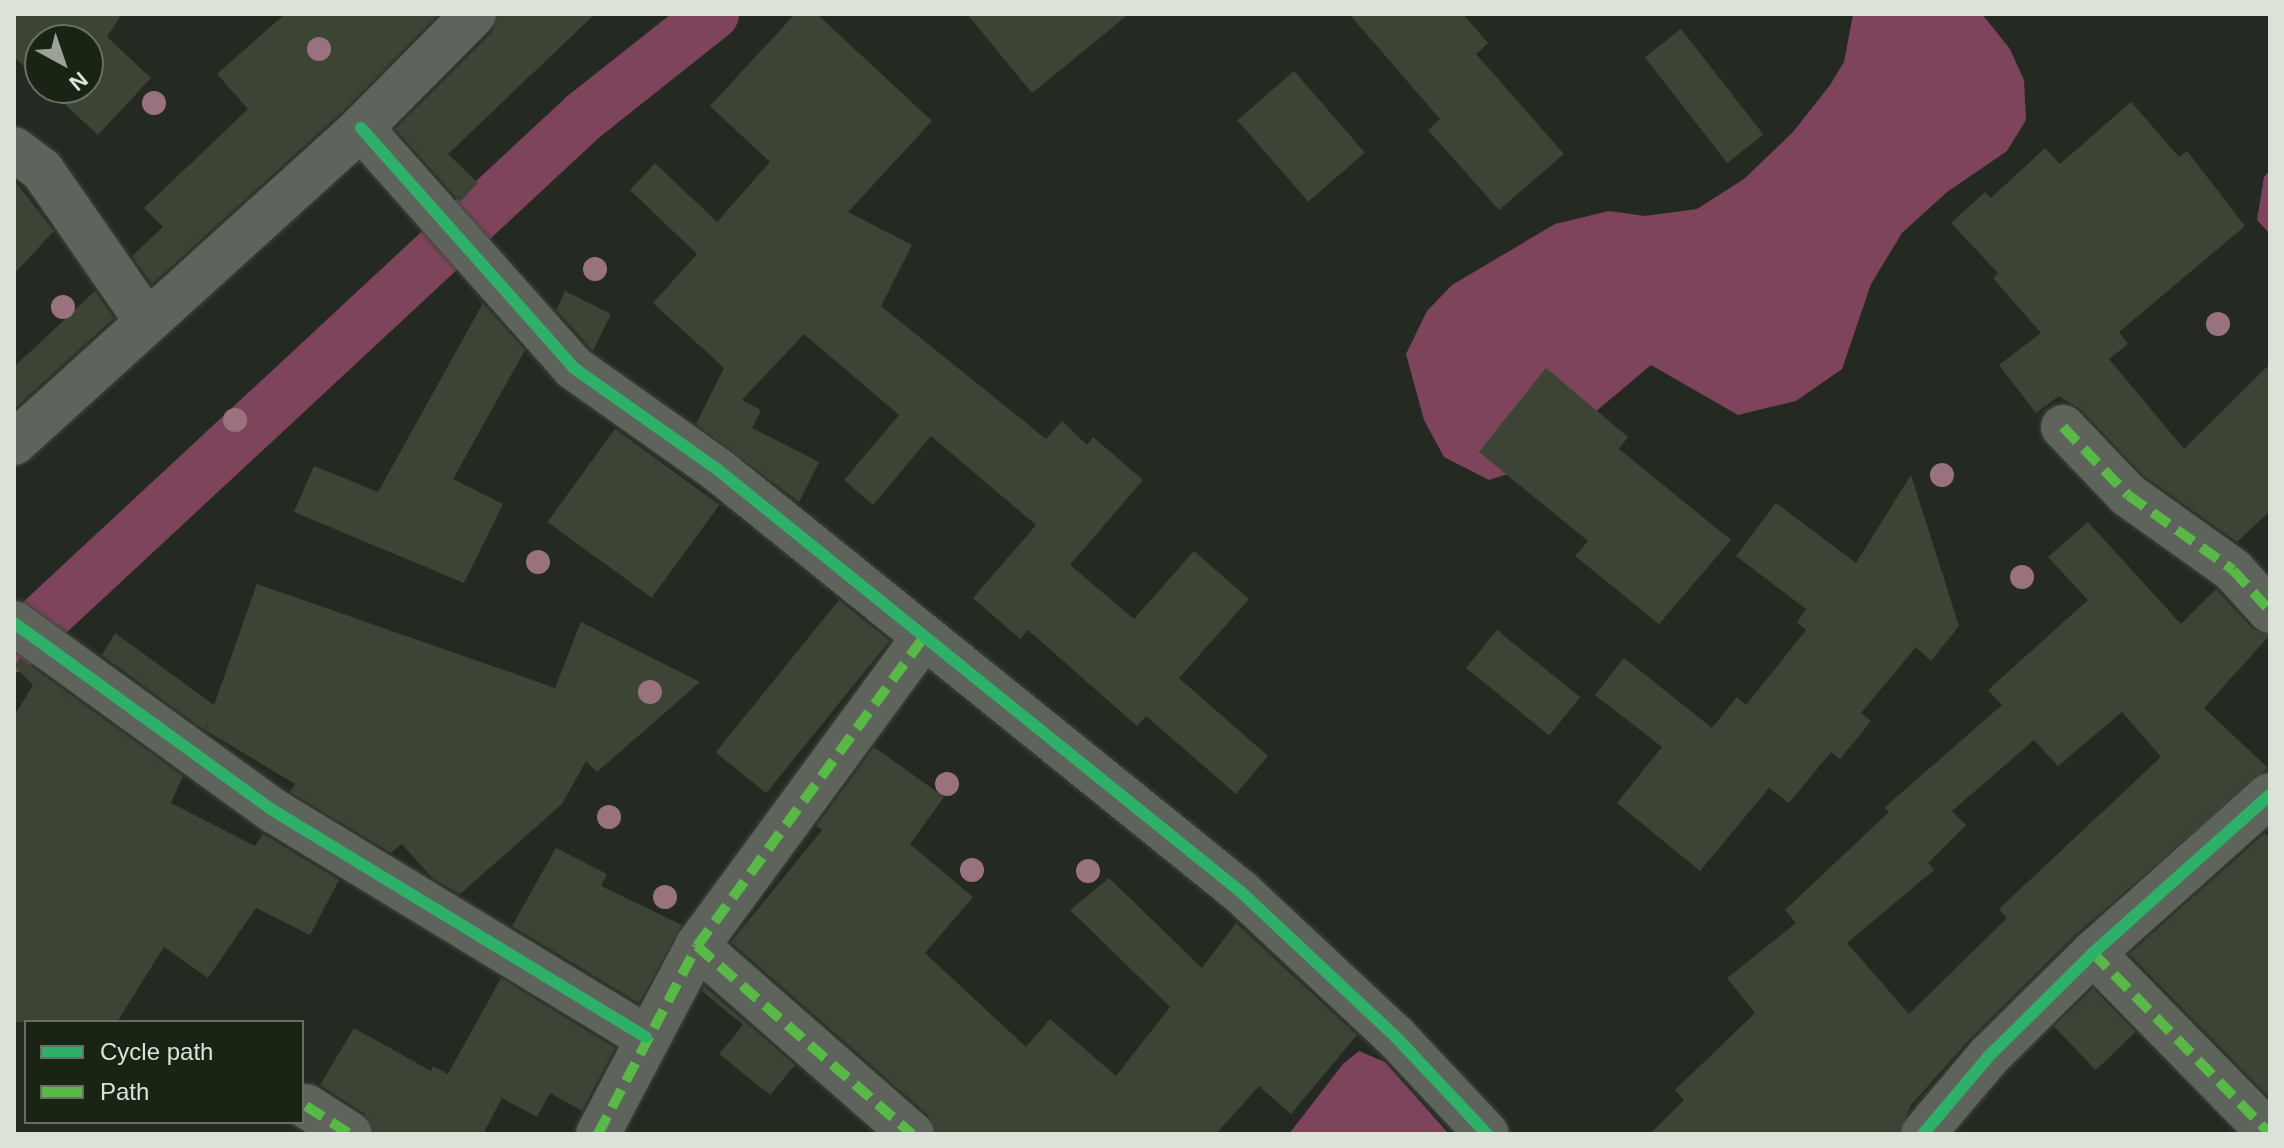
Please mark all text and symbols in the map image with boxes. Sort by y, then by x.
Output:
north arrow [24,24,104,104]
text: N [64,67,93,96]
legend [24,1020,304,1124]
text: Cycle path [100,1038,213,1065]
text: Path [100,1078,149,1105]

